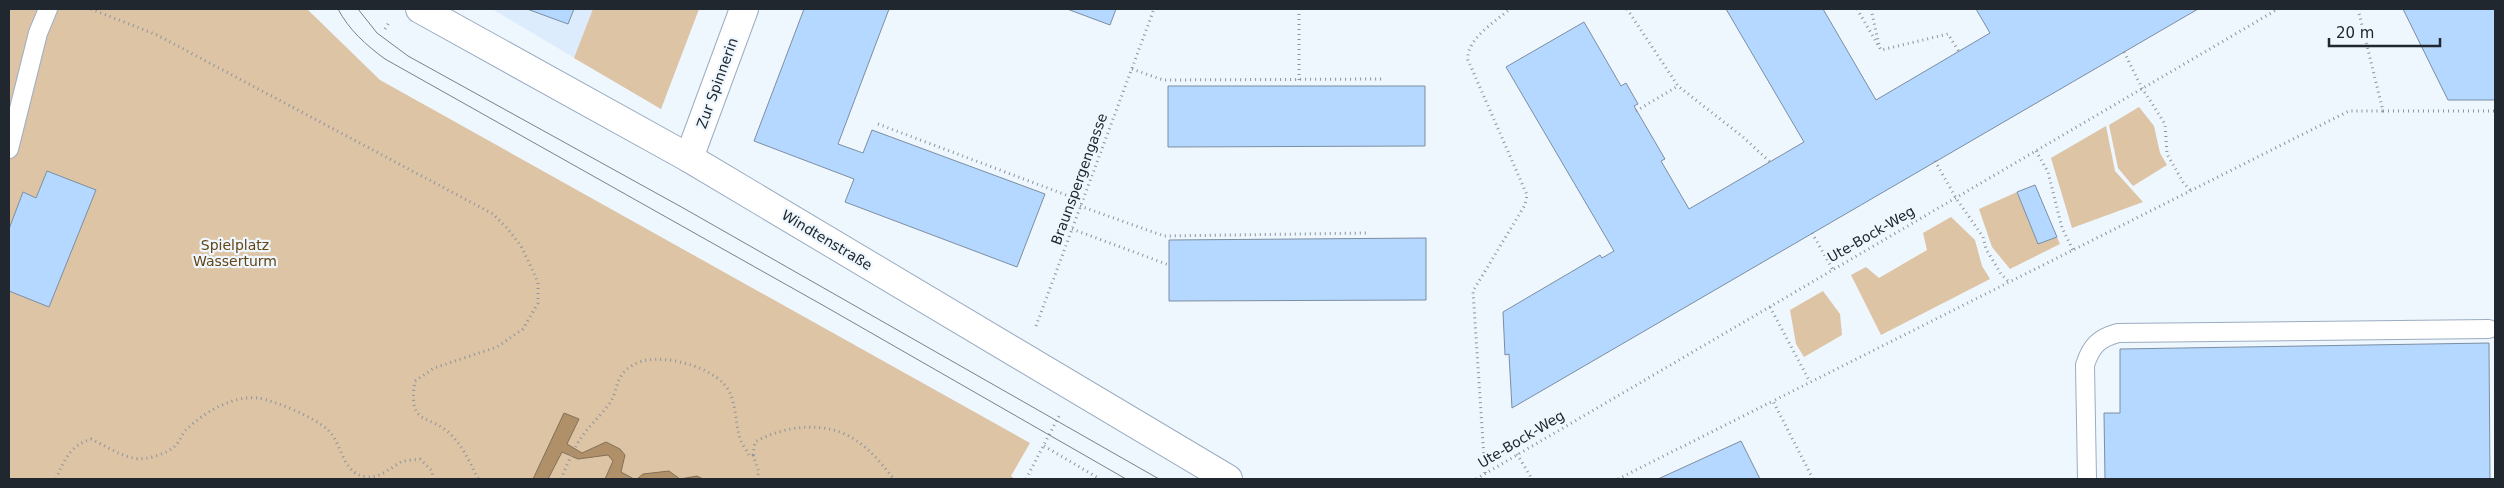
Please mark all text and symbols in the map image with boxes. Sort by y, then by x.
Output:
scale bar [2329,15,2440,47]
text: 20 m [2336,24,2374,42]
street label: Zur Spinnerin [693,36,741,130]
street label: Braunspergengasse [1048,111,1110,247]
street label: Ute-Bock-Weg [1825,203,1917,265]
street label: Windtenstraße [779,207,875,273]
park label: Spielplatz Wasserturm [193,237,277,269]
street label: Ute-Bock-Weg [1475,407,1567,471]

